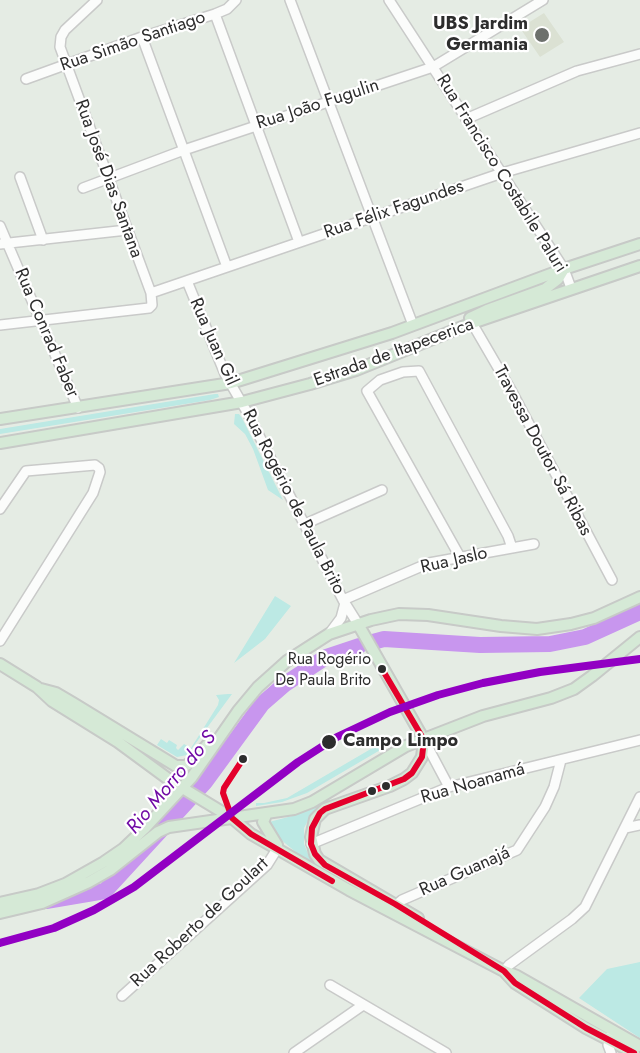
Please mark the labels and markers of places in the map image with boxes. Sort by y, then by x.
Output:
place label: UBS Jardim Germania [433,14,528,57]
marker: UBS Jardim Germania [533,26,551,44]
place label: Rua Rogério De Paula Brito [275,650,371,688]
marker: Rua Rogério De Paula Brito [376,663,388,675]
place label: Campo Limpo [343,731,458,753]
marker: Campo Limpo [320,733,338,751]
unlabelled marker [237,753,249,765]
unlabelled marker [380,780,392,792]
unlabelled marker [366,785,378,797]

